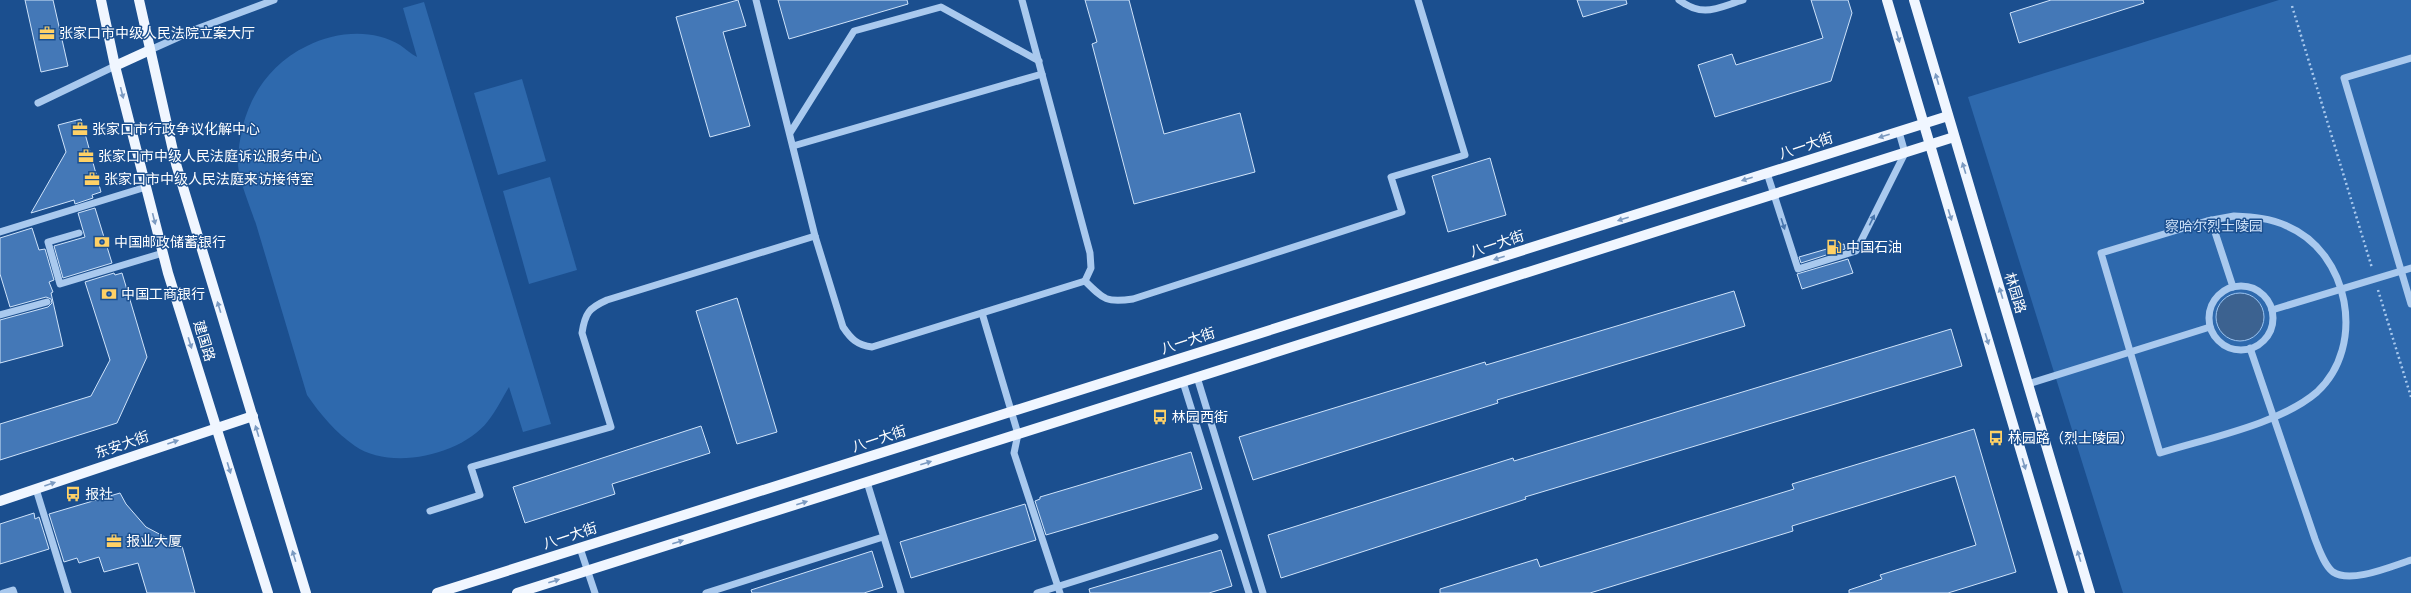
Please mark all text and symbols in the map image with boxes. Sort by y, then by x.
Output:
office icon: 张家口市中级人民法院立案大厅 [38,24,56,42]
place label: 张家口市中级人民法院立案大厅 [59,25,255,42]
one-way arrow [1895,32,1901,44]
one-way arrow [1934,72,1940,84]
one-way arrow [119,87,125,99]
office icon: 张家口市行政争议化解中心 [71,120,89,138]
place label: 张家口市行政争议化解中心 [92,121,260,138]
street label: 八一大街 [1777,129,1835,163]
one-way arrow [1878,133,1890,139]
office icon: 张家口市中级人民法庭诉讼服务中心 [77,147,95,165]
place label: 张家口市中级人民法庭诉讼服务中心 [98,148,322,165]
one-way arrow [1961,162,1967,174]
office icon: 张家口市中级人民法庭来访接待室 [83,170,101,188]
place label: 张家口市中级人民法庭来访接待室 [104,171,314,188]
one-way arrow [1741,177,1753,183]
one-way arrow [1947,209,1953,221]
one-way arrow [151,213,157,225]
one-way arrow [1869,214,1875,226]
one-way arrow [1617,216,1629,222]
one-way arrow [1780,218,1786,230]
park label: 察哈尔烈士陵园 [2165,218,2263,235]
street label: 八一大街 [1468,227,1526,261]
bank icon: 中国邮政储蓄银行 [93,233,111,251]
place label: 中国邮政储蓄银行 [114,234,226,251]
fuel station icon: 中国石油 [1825,238,1843,256]
place label: 中国石油 [1846,239,1902,256]
one-way arrow [1493,255,1505,261]
street label: 林园路 [2001,270,2029,316]
bank icon: 中国工商银行 [100,285,118,303]
place label: 中国工商银行 [121,286,205,303]
one-way arrow [1998,287,2004,299]
one-way arrow [216,300,222,312]
street label: 建国路 [190,318,218,364]
street label: 八一大街 [1159,324,1217,358]
one-way arrow [1984,334,1990,346]
one-way arrow [187,338,193,350]
bus stop icon: 林园西街 [1151,408,1169,426]
place label: 林园西街 [1172,409,1228,426]
one-way arrow [2035,411,2041,423]
street label: 八一大街 [850,422,908,456]
one-way arrow [254,425,260,437]
street label: 东安大街 [93,428,151,462]
bus stop icon: 林园路（烈士陵园） [1987,429,2005,447]
place label: 林园路（烈士陵园） [2008,430,2134,447]
one-way arrow [168,439,180,445]
one-way arrow [2021,458,2027,470]
one-way arrow [920,460,932,466]
one-way arrow [226,462,232,474]
one-way arrow [45,480,57,486]
bus stop icon: 报社 [64,485,82,503]
place label: 报社 [85,486,113,503]
one-way arrow [796,499,808,505]
street label: 八一大街 [541,519,599,553]
office icon: 报业大厦 [105,532,123,550]
place label: 报业大厦 [126,533,182,550]
one-way arrow [672,539,684,545]
one-way arrow [291,549,297,561]
one-way arrow [2076,549,2082,561]
one-way arrow [548,578,560,584]

